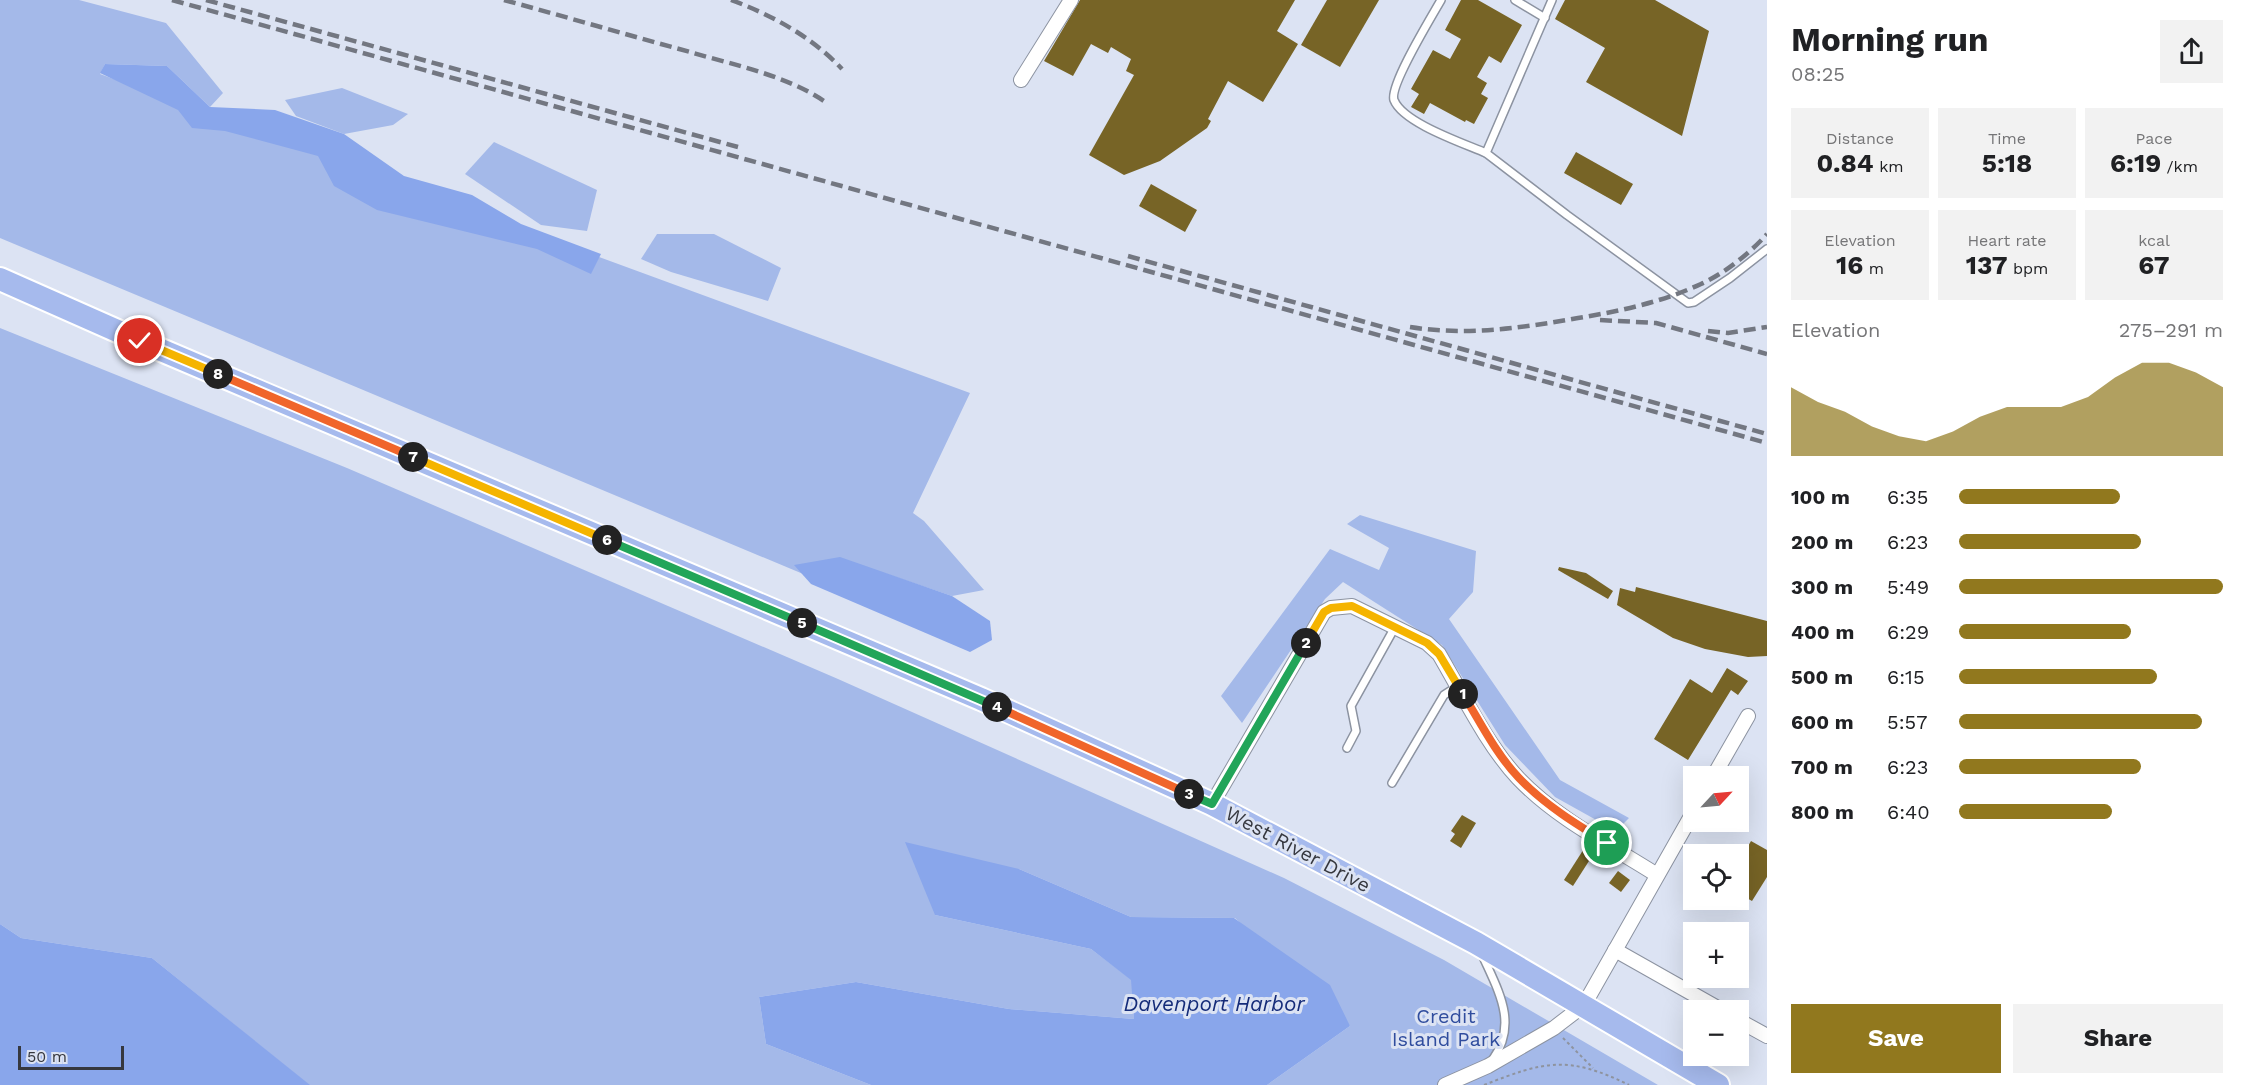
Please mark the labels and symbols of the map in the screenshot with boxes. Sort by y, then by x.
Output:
pin [114,315,165,366]
pin: 8 [203,359,233,389]
pin: 7 [398,442,428,472]
pin: 6 [592,525,622,555]
pin: 5 [787,608,817,638]
pin: 2 [1291,628,1321,658]
pin: 1 [1448,679,1478,709]
pin: 4 [982,692,1012,722]
north arrow [1683,766,1749,832]
pin: 3 [1174,779,1204,809]
street label: West River Drive [1221,801,1375,897]
pin [1581,817,1632,868]
water label: Davenport Harbor [1123,991,1305,1016]
park label: Credit Island Park [1392,1004,1500,1051]
scale bar [18,1043,124,1070]

